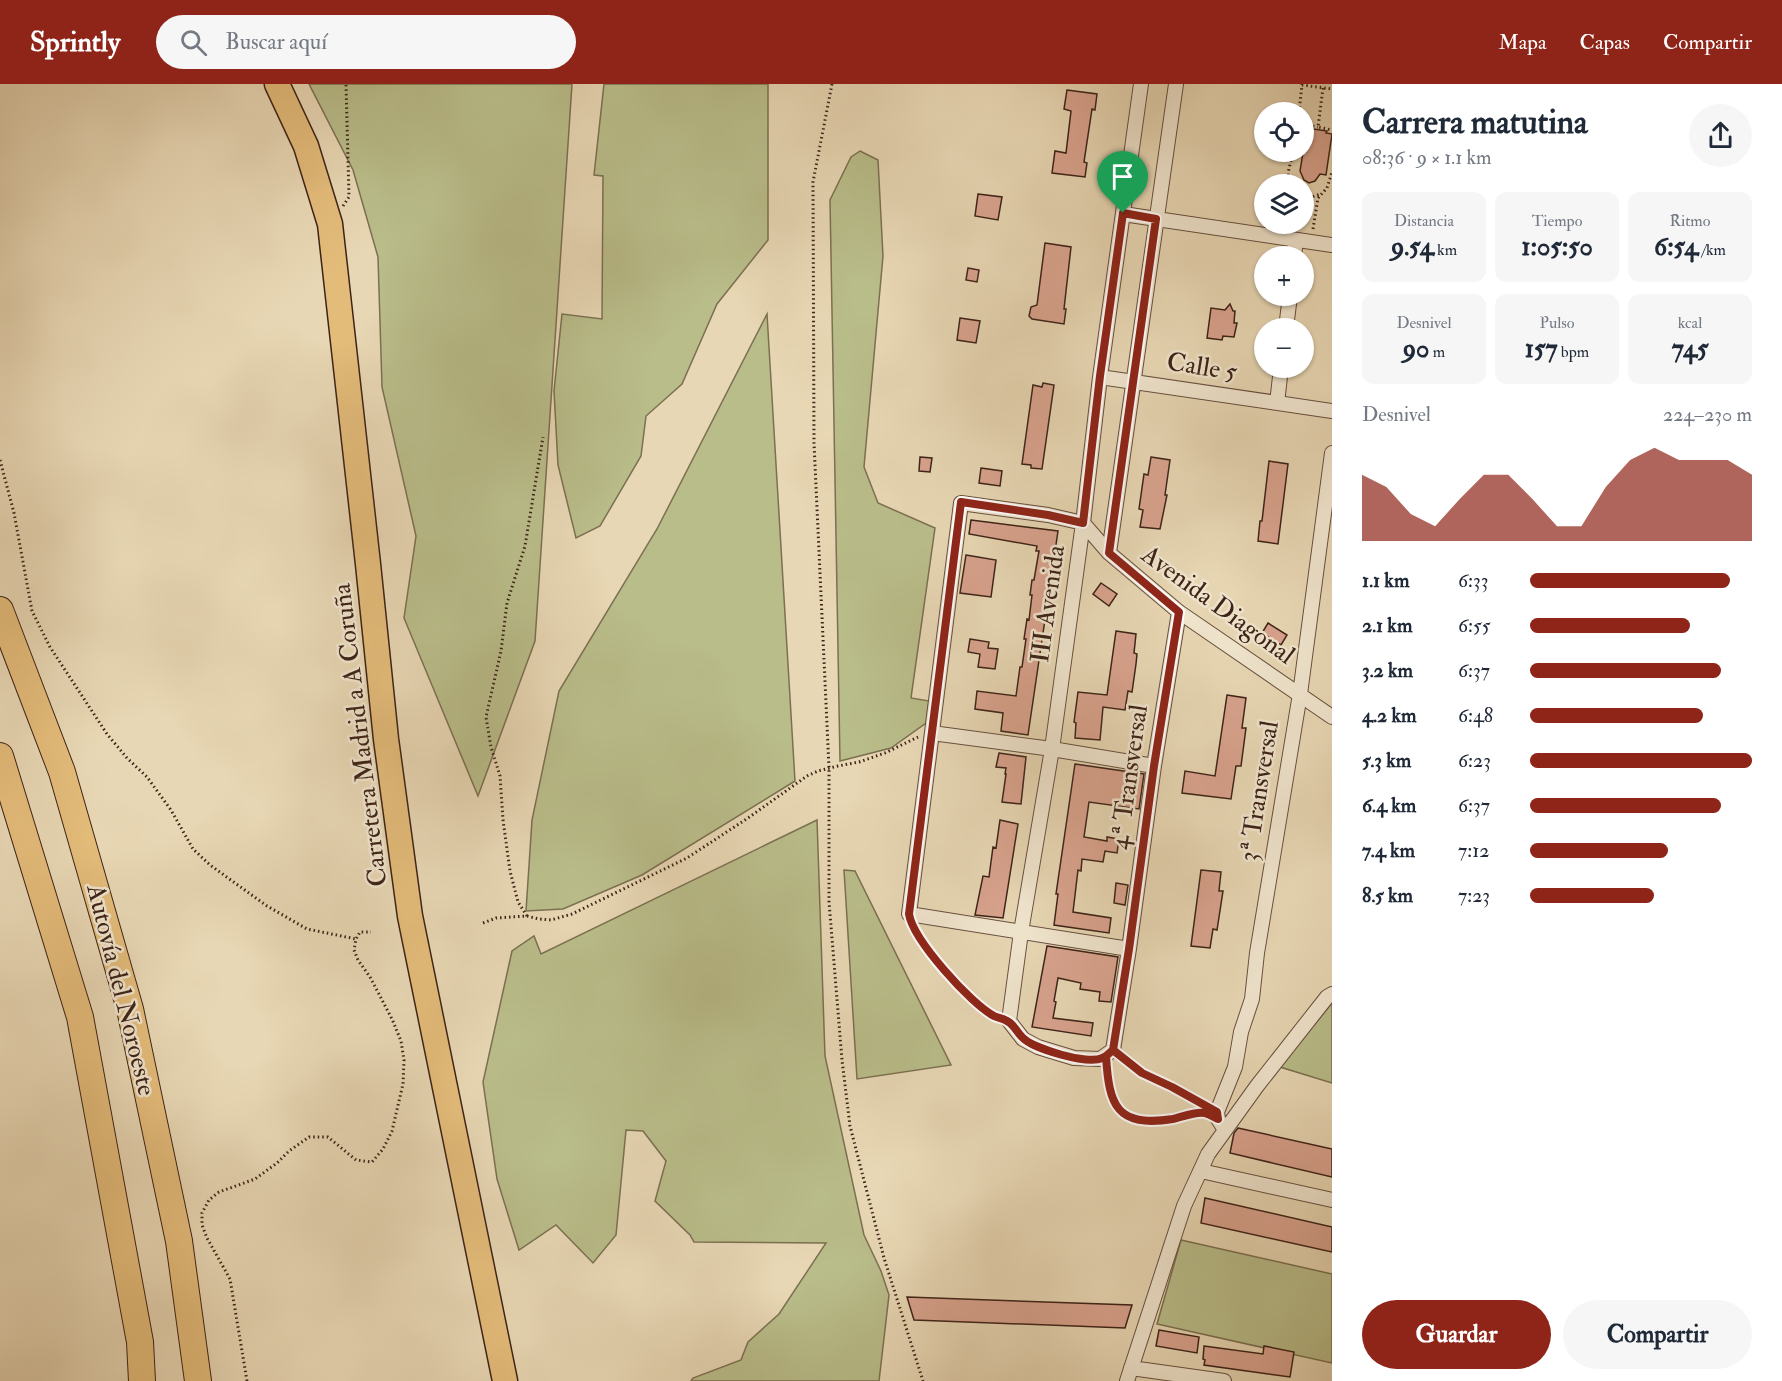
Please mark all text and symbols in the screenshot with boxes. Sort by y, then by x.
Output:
search box [156,15,576,69]
text: Sprintly [30,25,120,60]
icon: search [177,26,210,59]
text: Buscar aquí [225,28,327,56]
text: Mapa [1499,29,1547,56]
text: Capas [1580,29,1630,56]
text: Compartir [1663,29,1752,56]
map controls [1254,102,1314,378]
button: locate [1254,102,1314,162]
text: Carrera matutina [1362,102,1588,143]
button: share [1689,104,1752,167]
text: 08:36 · 9 × 1.1 km [1362,145,1492,170]
pin [1097,151,1148,213]
icon: arrive [1106,160,1139,193]
button: layers [1254,174,1314,234]
text: Distancia [1394,211,1454,231]
text: Tiempo [1532,211,1582,231]
text: Ritmo [1670,211,1710,231]
text: 9.54 [1391,231,1434,263]
text: 1:05:50 [1521,231,1593,263]
text: 6:54 [1654,231,1698,263]
text: km [1434,240,1457,260]
text: /km [1698,240,1726,260]
button: + [1254,246,1314,306]
text: Desnivel [1396,313,1452,333]
text: Pulso [1540,313,1574,333]
text: kcal [1678,313,1702,333]
button: − [1254,318,1314,378]
text: 90 [1403,333,1429,365]
text: 157 [1525,333,1557,365]
text: 745 [1672,333,1708,365]
text: m [1429,342,1445,362]
text: bpm [1557,342,1589,362]
street label: Calle 5 [1165,346,1240,388]
text: Desnivel [1362,402,1431,427]
text: 224–230 m [1663,402,1752,427]
street label: Avenida Diagonal [1134,538,1301,672]
street label: III Avenida [1024,543,1072,665]
text: 1.1 km [1362,568,1409,593]
text: 6:33 [1458,568,1488,593]
street label: Carretera Madrid a A Coruña [325,581,394,888]
text: 2.1 km [1362,613,1412,638]
text: 6:55 [1458,613,1491,638]
text: 3.2 km [1362,658,1413,683]
text: 6:37 [1458,658,1490,683]
street label: 4ª Transversal [1103,702,1155,852]
text: 4.2 km [1362,703,1416,728]
text: 6:48 [1458,703,1493,728]
street label: 3ª Transversal [1232,718,1286,864]
text: 5.3 km [1362,748,1411,773]
text: 6:23 [1458,748,1491,773]
text: 6.4 km [1362,793,1416,818]
text: 6:37 [1458,793,1490,818]
text: 7.4 km [1362,838,1415,863]
text: 7:12 [1458,838,1489,863]
street label: Autovía del Noroeste [79,880,163,1099]
text: 8.5 km [1362,883,1413,908]
text: 7:23 [1458,883,1490,908]
button: Guardar [1362,1300,1551,1369]
button: Compartir [1563,1300,1752,1369]

